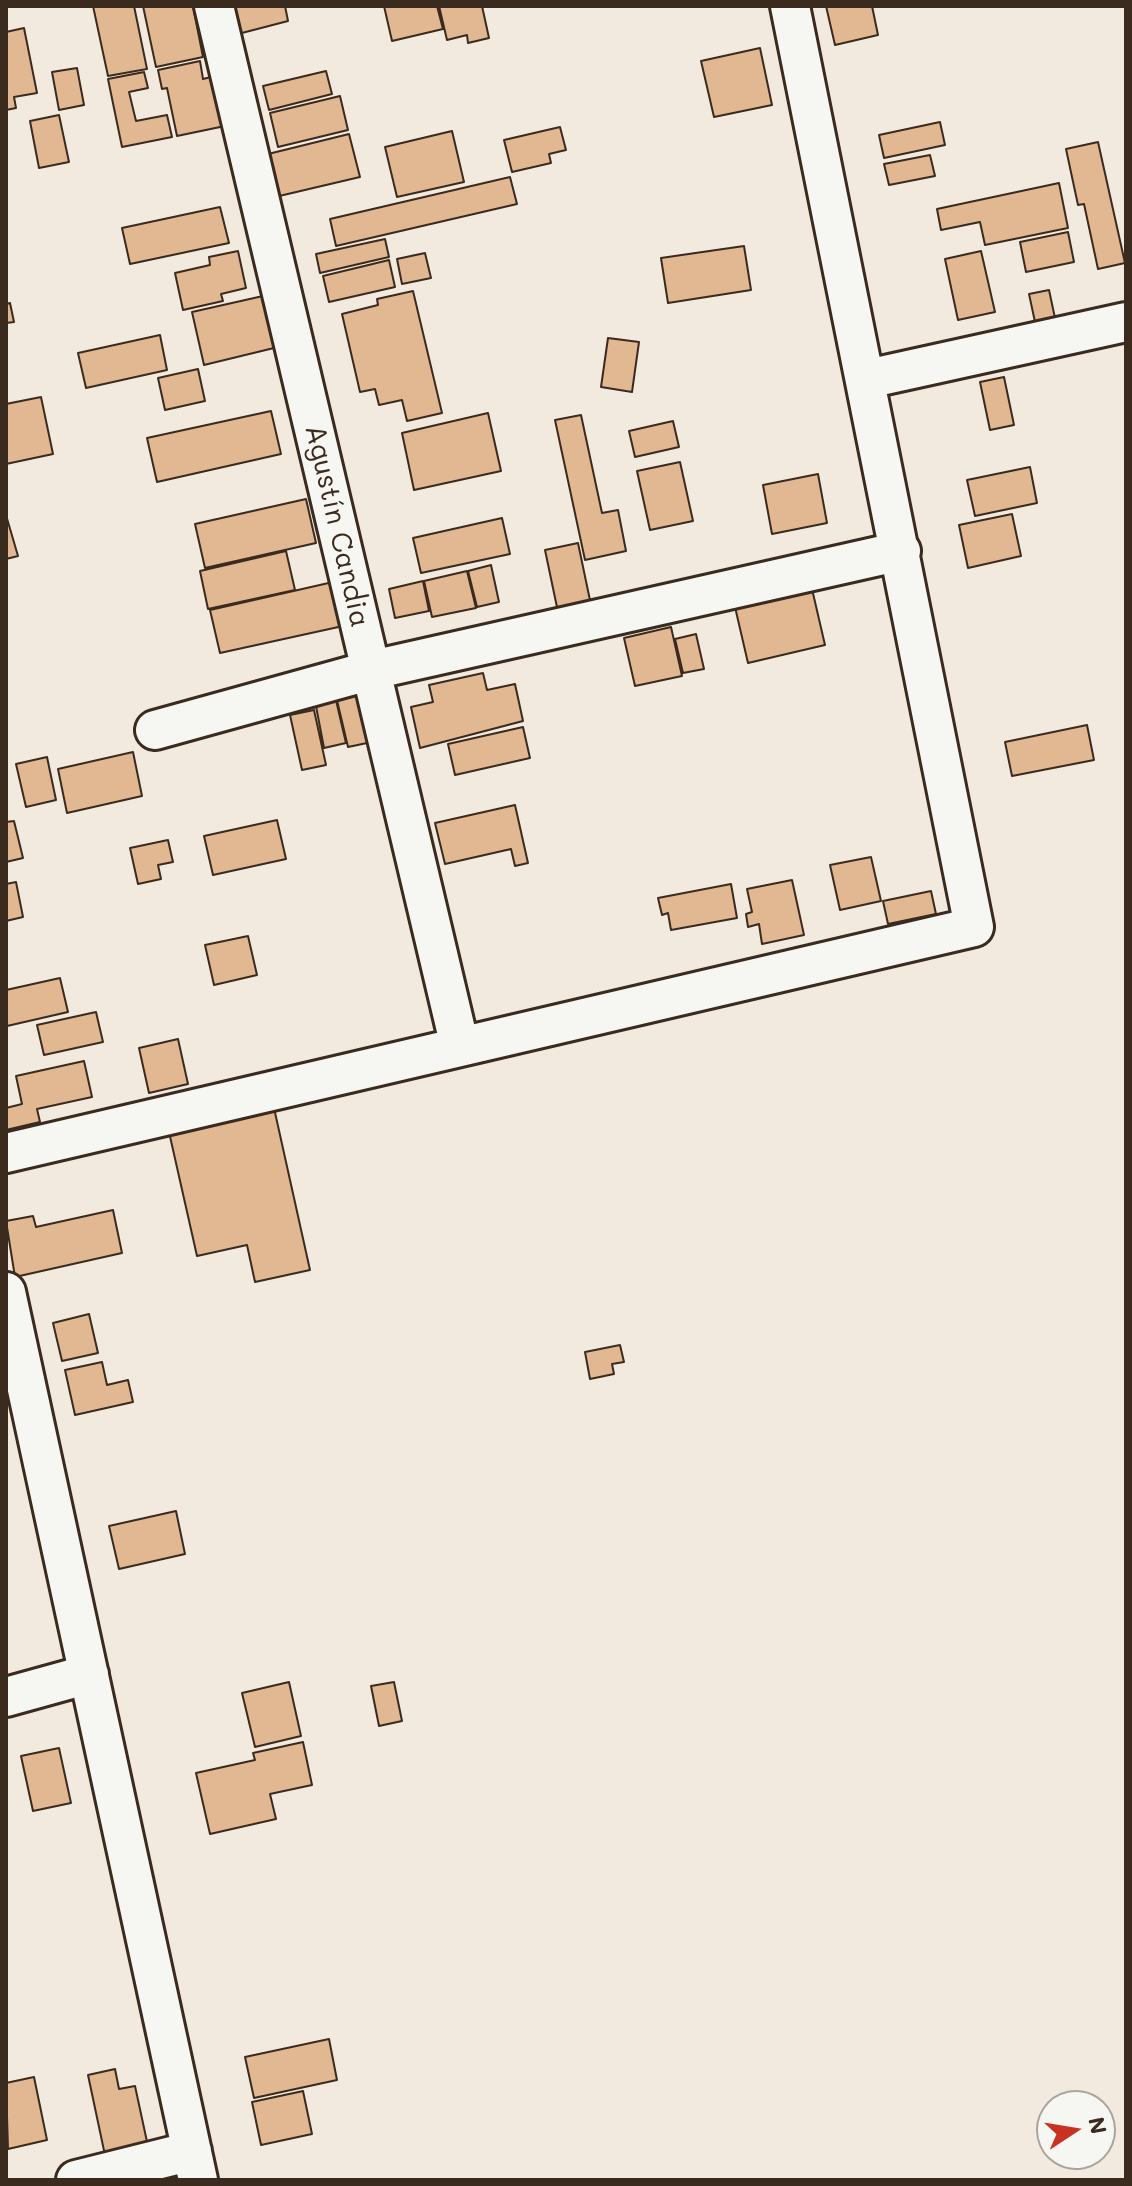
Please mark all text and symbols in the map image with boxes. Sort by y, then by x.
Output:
street label: Agustín Candia [297,421,377,631]
north arrow [1036,2090,1116,2170]
text: N [1082,2114,1114,2136]

